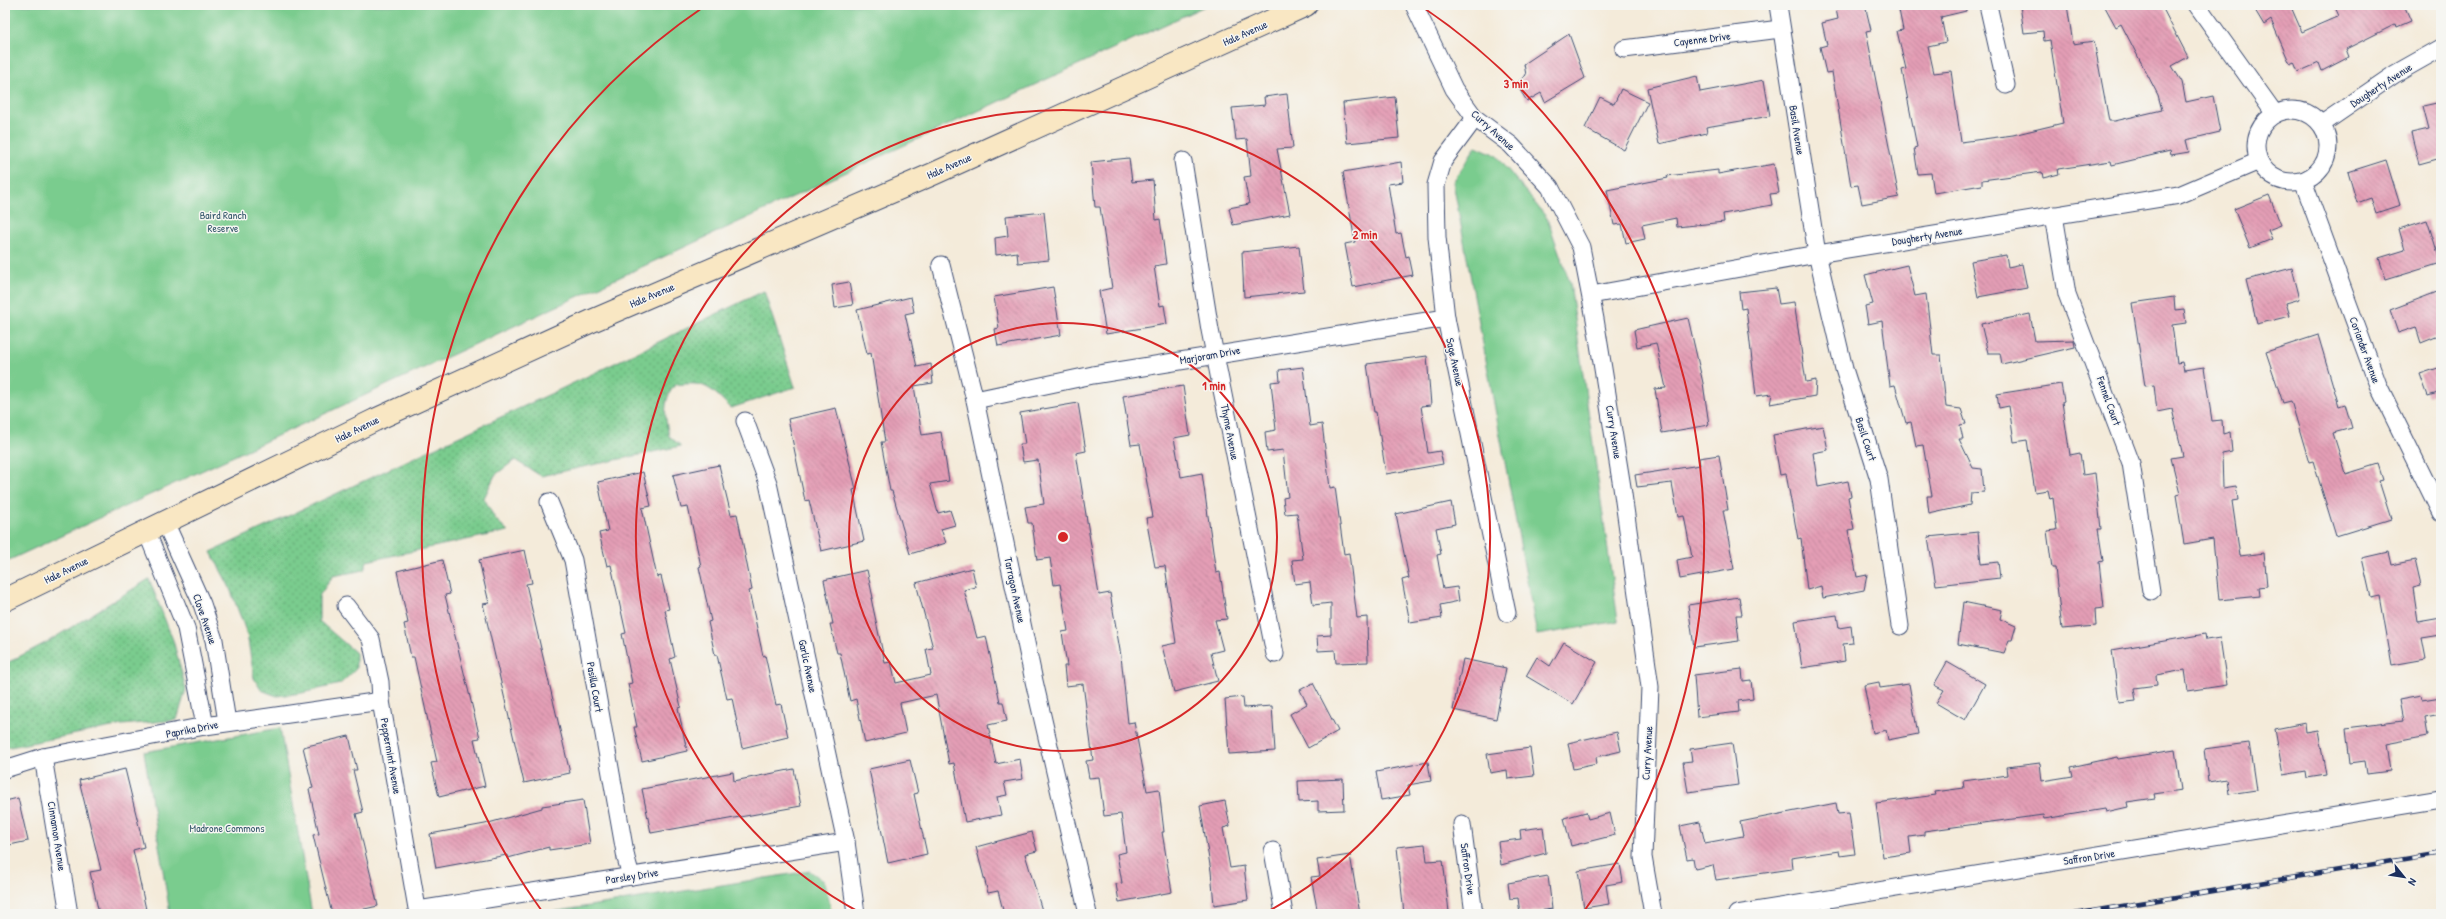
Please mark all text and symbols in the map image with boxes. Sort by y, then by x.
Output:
street label: Hale Avenue [1221,17,1270,49]
street label: Cayenne Drive [1673,29,1732,49]
street label: Dougherty Avenue [2347,59,2415,110]
text: 3 min [1504,75,1529,92]
street label: Basil Avenue [1786,104,1808,156]
street label: Curry Avenue [1468,107,1518,154]
street label: Hale Avenue [925,150,974,182]
park label: Baird Ranch Reserve [200,208,247,235]
street label: Dougherty Avenue [1891,223,1964,248]
text: 2 min [1353,226,1378,243]
street label: Hale Avenue [628,279,677,311]
street label: Coriander Avenue [2346,315,2384,386]
street label: Sage Avenue [1443,337,1467,388]
street label: Marjoram Drive [1179,343,1242,367]
street label: Fennel Court [2093,374,2124,428]
text: 1 min [1202,377,1226,394]
street label: Thyme Avenue [1218,403,1242,462]
street label: Curry Avenue [1603,404,1625,460]
street label: Hale Avenue [333,412,382,446]
street label: Basil Court [1852,415,1880,463]
centre of rings [1056,530,1070,544]
street label: Hale Avenue [42,553,91,587]
street label: Tarragon Avenue [1001,556,1029,625]
street label: Clove Avenue [190,592,220,647]
street label: Garlic Avenue [796,638,821,694]
street label: Pasilla Court [584,661,606,713]
street label: Paprika Drive [165,717,220,741]
street label: Peppermint Avenue [377,717,405,796]
street label: Curry Avenue [1639,725,1655,780]
street label: Cinnamon Avenue [45,800,69,872]
park label: Madrone Commons [190,821,264,835]
street label: Saffron Drive [1457,842,1479,896]
street label: Saffron Drive [2062,846,2116,868]
north arrow [2384,857,2424,897]
street label: Parsley Drive [605,865,660,887]
text: N [2405,876,2420,888]

